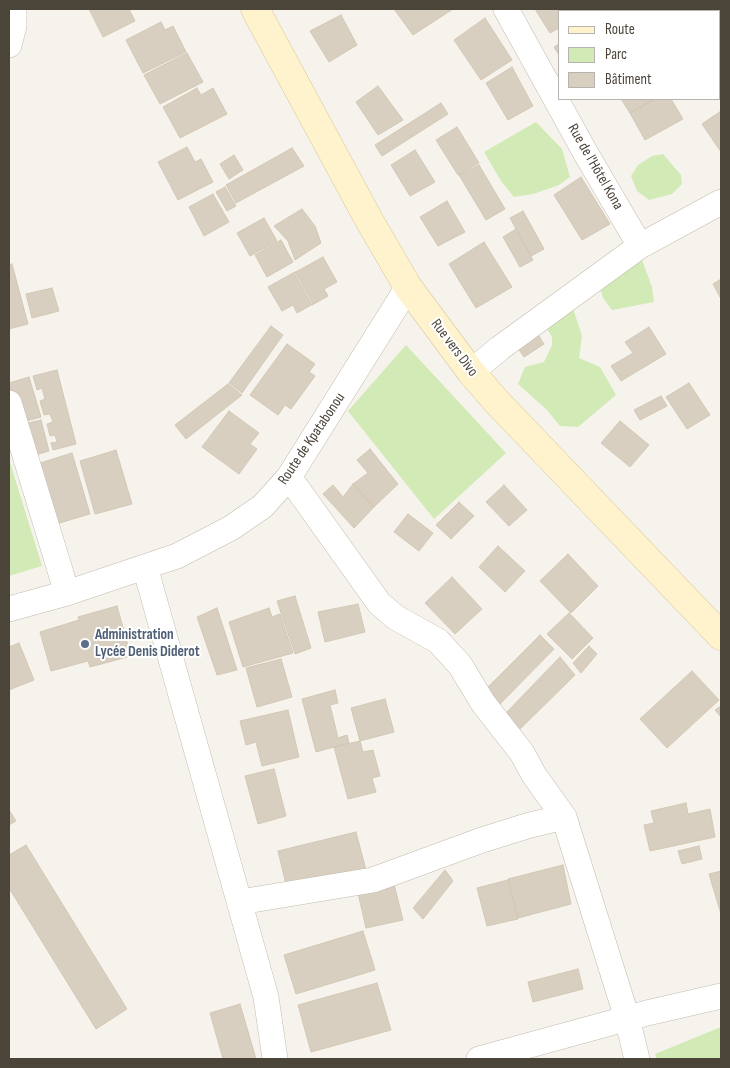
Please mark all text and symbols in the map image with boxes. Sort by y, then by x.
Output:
legend [558,10,720,100]
text: Route [605,20,635,39]
text: Parc [605,45,627,64]
text: Bâtiment [605,70,652,89]
street label: Rue de l'Hôtel Kona [563,121,627,213]
street label: Rue vers Divo [427,316,481,380]
street label: Route de Kpatabonou [275,390,349,488]
place label: Administration Lycée Denis Diderot [95,626,200,661]
marker: Administration Lycée Denis Diderot [79,638,91,650]

